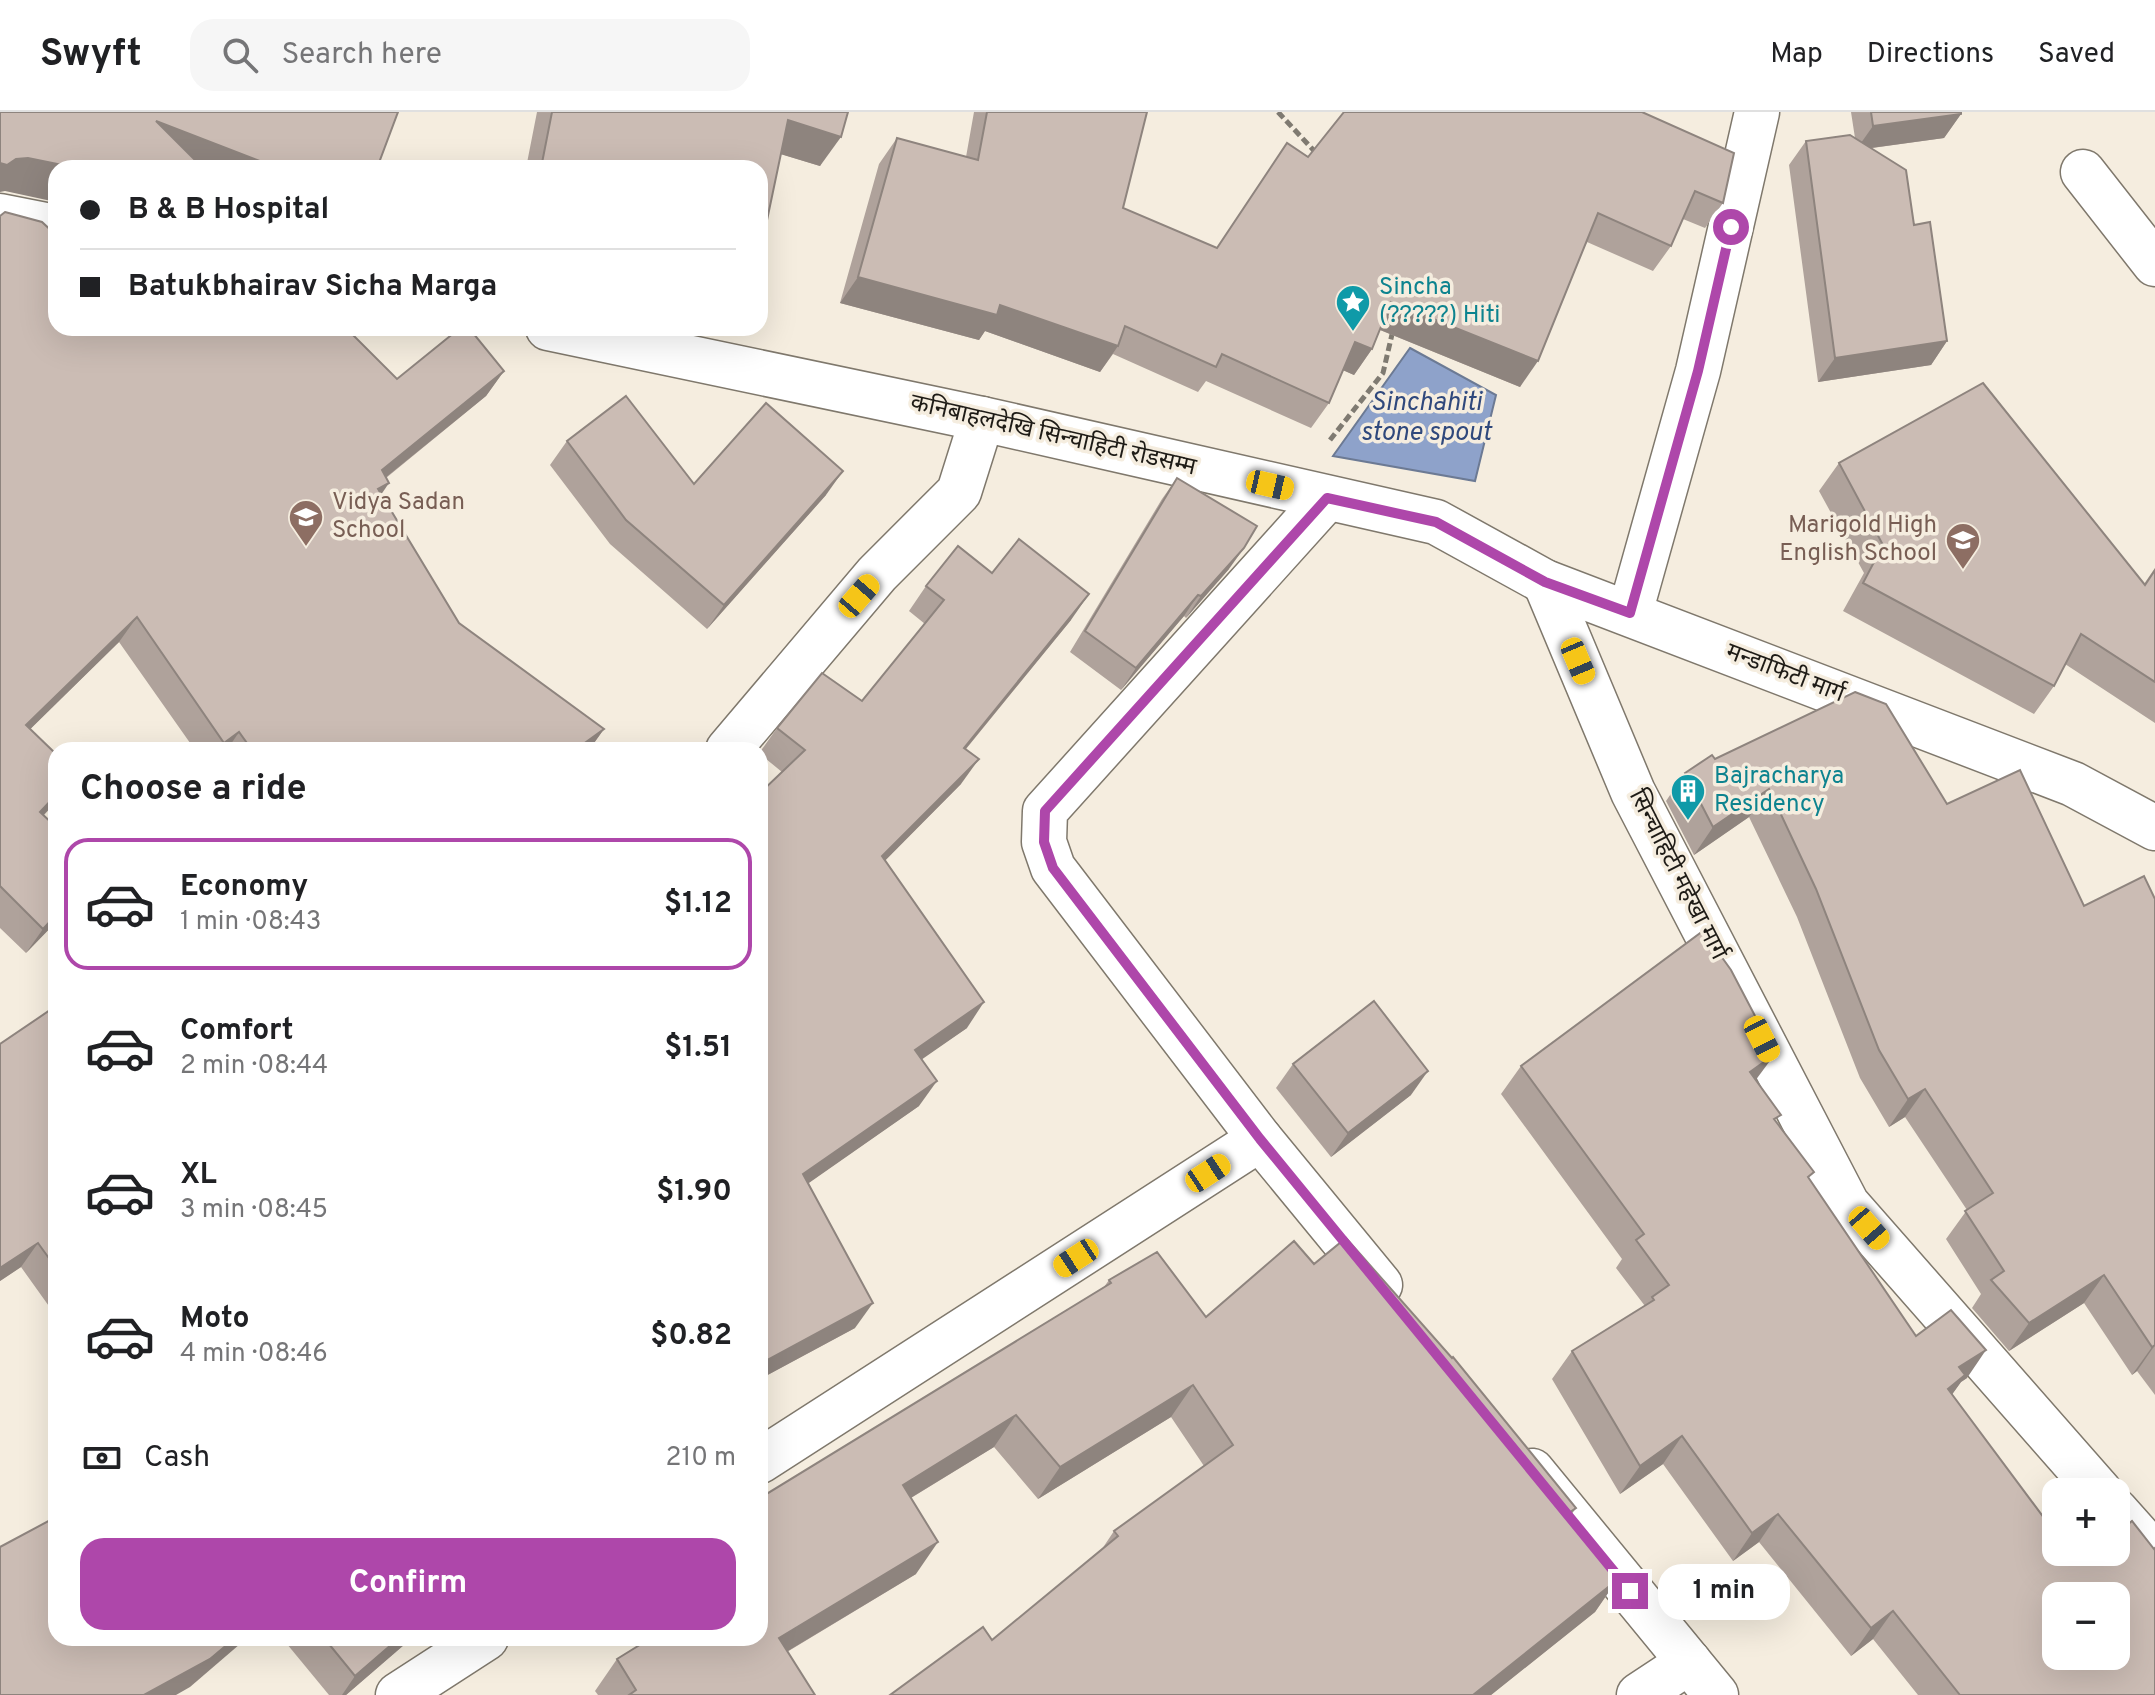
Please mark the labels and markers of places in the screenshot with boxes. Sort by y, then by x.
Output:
place label: Sincha (?????) Hiti [1379,273,1500,331]
place icon: Sincha (?????) Hiti [1334,283,1372,333]
place label: Vidya Sadan School [332,488,465,546]
school or university icon: Vidya Sadan School [287,498,325,548]
place label: Marigold High English School [1779,511,1937,569]
school or university icon: Marigold High English School [1944,521,1982,571]
place label: Bajracharya Residency [1714,762,1844,820]
building icon: Bajracharya Residency [1669,772,1707,822]

